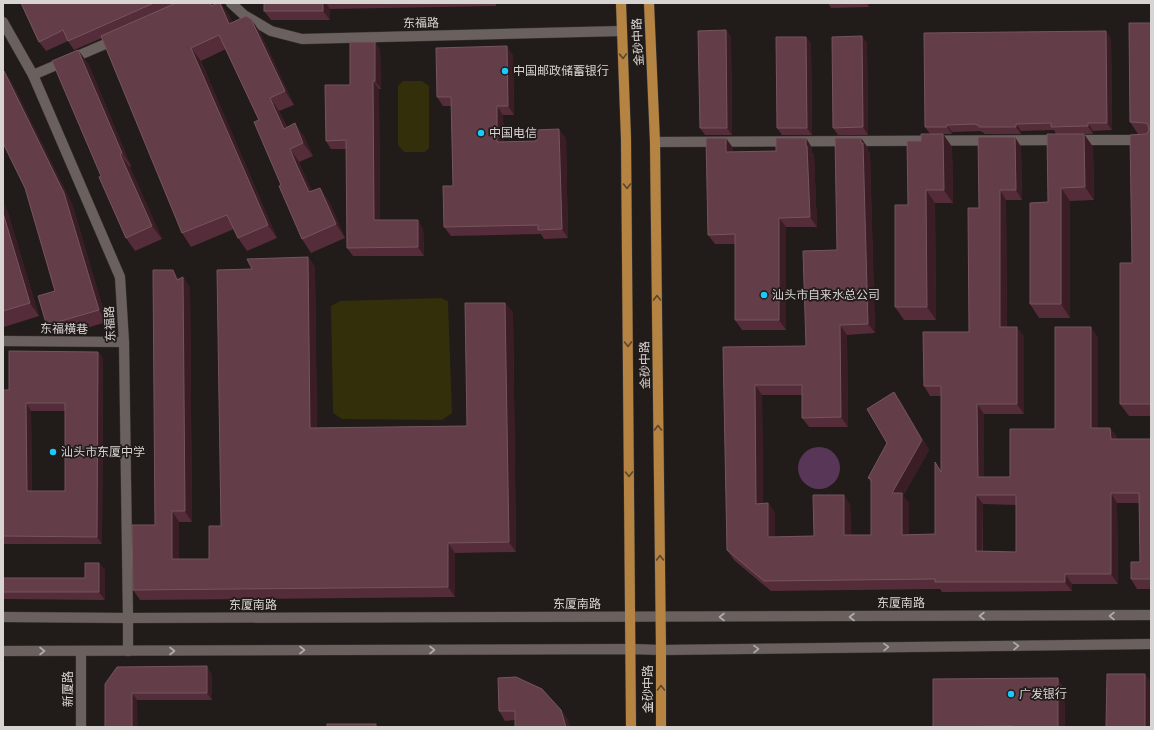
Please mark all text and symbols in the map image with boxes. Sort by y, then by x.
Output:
street label: 东福路 [403,15,439,30]
street label: 金砂中路 [629,18,646,66]
one-way arrow [619,53,627,59]
place label: 中国邮政储蓄银行 [513,63,609,78]
marker: 中国邮政储蓄银行 [500,66,510,76]
place label: 中国电信 [489,125,537,140]
marker: 中国电信 [476,128,486,138]
one-way arrow [623,183,631,189]
place label: 汕头市自来水总公司 [772,287,880,302]
marker: 汕头市自来水总公司 [759,290,769,300]
one-way arrow [653,295,661,301]
street label: 东福路 [101,306,118,342]
street label: 东福横巷 [40,321,88,336]
one-way arrow [624,341,632,347]
street label: 金砂中路 [637,341,652,389]
one-way arrow [654,425,662,431]
place label: 汕头市东厦中学 [61,444,145,459]
marker: 汕头市东厦中学 [48,447,58,457]
one-way arrow [625,471,633,477]
one-way arrow [656,555,664,561]
street label: 东厦南路 [877,595,925,610]
street label: 东厦南路 [553,596,601,611]
street label: 东厦南路 [229,597,277,612]
one-way arrow [849,612,855,621]
one-way arrow [979,612,985,620]
one-way arrow [1109,612,1115,620]
one-way arrow [719,613,725,621]
one-way arrow [1013,642,1019,650]
one-way arrow [883,643,889,651]
one-way arrow [753,645,759,653]
one-way arrow [299,646,305,654]
one-way arrow [429,646,435,654]
one-way arrow [39,647,45,655]
one-way arrow [169,647,175,655]
street label: 金砂中路 [640,665,655,713]
street label: 新厦路 [60,671,75,707]
one-way arrow [657,685,665,691]
place label: 广发银行 [1019,686,1067,701]
marker: 广发银行 [1006,689,1016,699]

